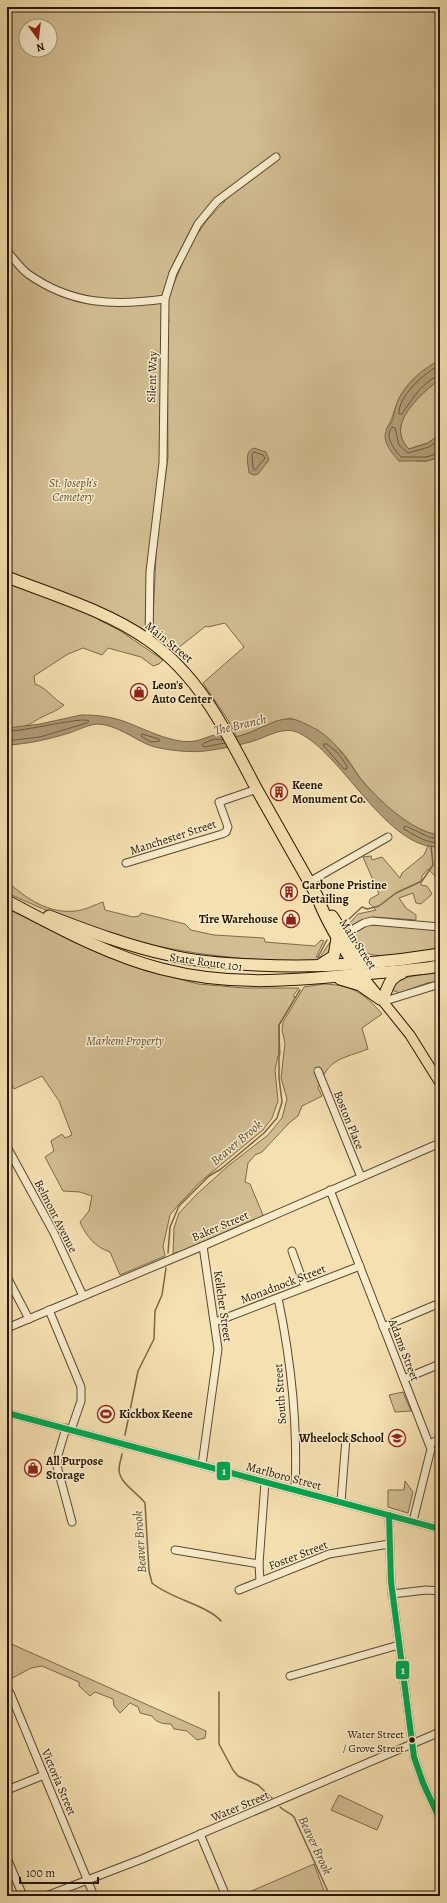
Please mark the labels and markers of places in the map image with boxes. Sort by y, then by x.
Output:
place label: Leon's Auto Center [151,677,212,707]
shop icon: Leon's Auto Center [129,682,149,702]
place label: Keene Monument Co. [292,777,366,807]
building icon: Keene Monument Co. [269,782,289,802]
place label: Carbone Pristine Detailing [302,877,387,907]
building icon: Carbone Pristine Detailing [279,882,299,902]
shop icon: Tire Warehouse [281,909,301,929]
place label: Tire Warehouse [199,911,278,927]
sports icon: Kickbox Keene [96,1404,116,1424]
place label: Kickbox Keene [119,1406,193,1422]
school or university icon: Wheelock School [387,1428,407,1448]
place label: Wheelock School [298,1430,385,1446]
place label: All Purpose Storage [45,1453,104,1483]
shop icon: All Purpose Storage [23,1458,43,1478]
place label: Water Street / Grove Street [343,1727,404,1756]
marker: Water Street / Grove Street [407,1735,417,1745]

